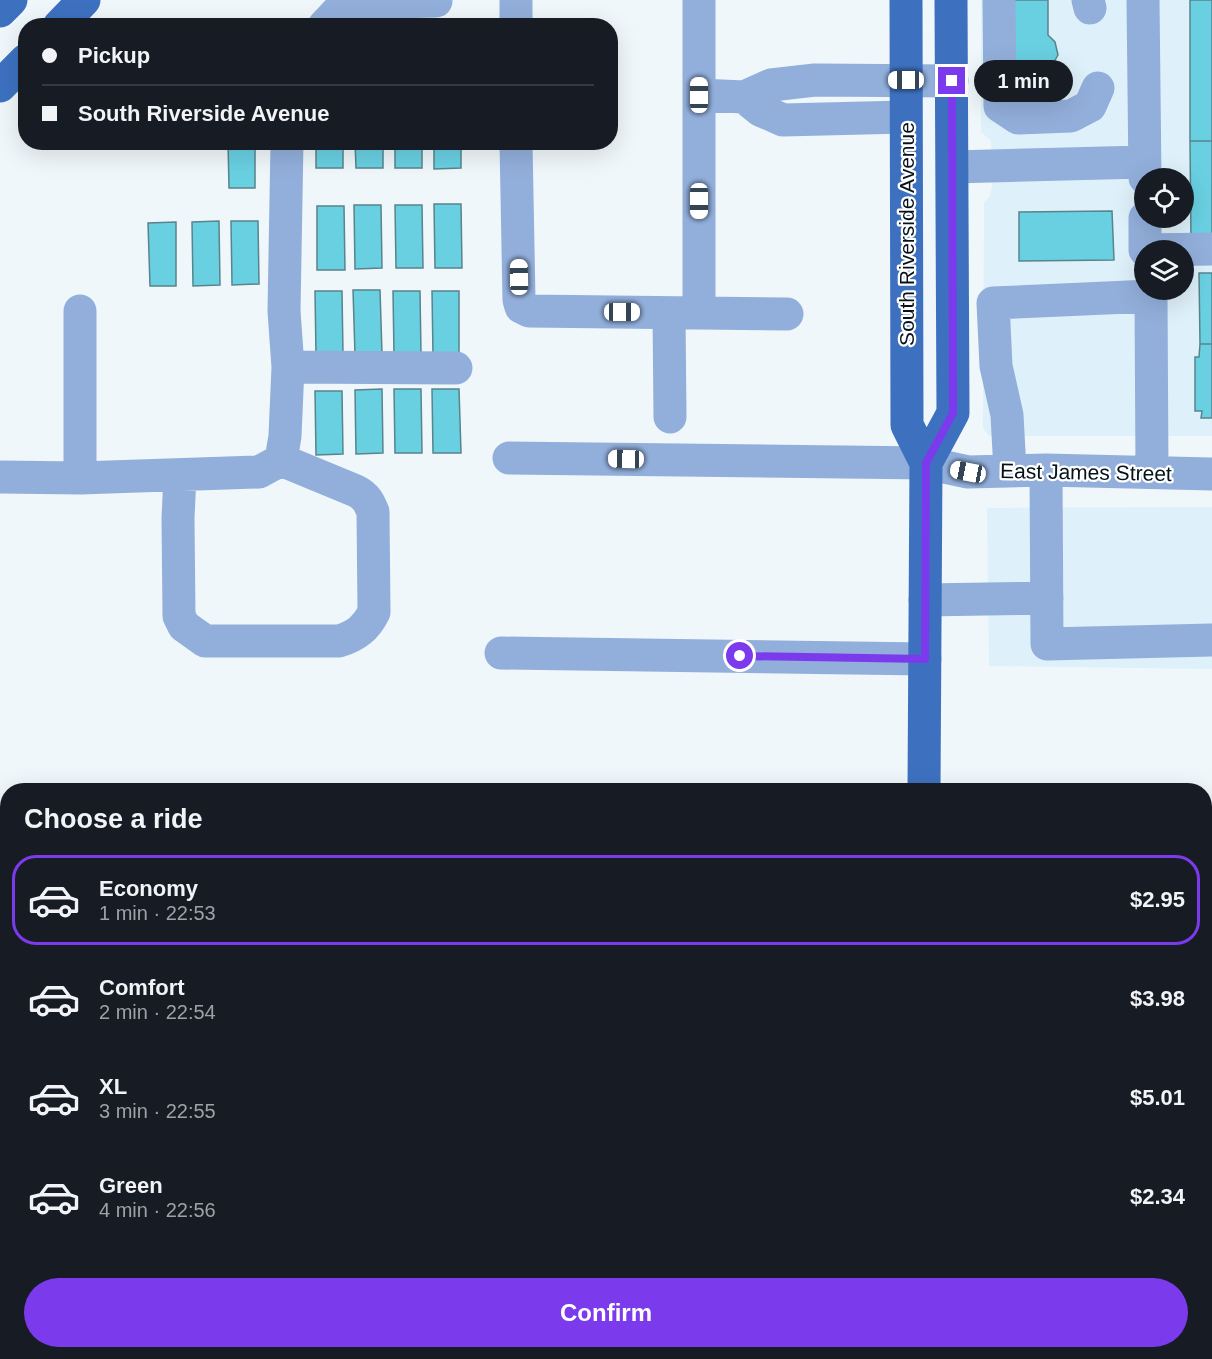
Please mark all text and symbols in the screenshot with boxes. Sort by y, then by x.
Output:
text: Pickup [78,43,150,68]
callout: 1 min [973,60,1072,102]
route end [938,67,965,94]
text: 1 min [997,70,1050,92]
car [888,71,924,89]
car [690,77,708,113]
text: South Riverside Avenue [78,101,329,126]
street label: South Riverside Avenue [895,122,918,346]
map controls [1134,168,1194,300]
button: locate [1134,168,1194,228]
car [690,183,708,219]
button: layers [1134,240,1194,300]
car [510,259,528,295]
car [604,303,640,321]
car [608,450,644,468]
street label: East James Street [1000,459,1172,485]
car [949,460,987,484]
route start [726,642,753,669]
text: Choose a ride [24,804,203,834]
icon: car [27,873,81,927]
text: Economy [99,876,198,901]
text: $2.95 [1130,887,1185,912]
text: 1 min · 22:53 [99,902,216,924]
icon: car [27,972,81,1026]
text: Comfort [99,975,185,1000]
text: $3.98 [1130,986,1185,1011]
text: 2 min · 22:54 [99,1001,216,1023]
icon: car [27,1071,81,1125]
text: XL [99,1074,127,1099]
text: $5.01 [1130,1085,1185,1110]
text: 3 min · 22:55 [99,1100,216,1122]
icon: car [27,1170,81,1224]
text: Green [99,1173,163,1198]
text: $2.34 [1130,1184,1185,1209]
text: 4 min · 22:56 [99,1199,216,1221]
button: Confirm [24,1278,1188,1347]

